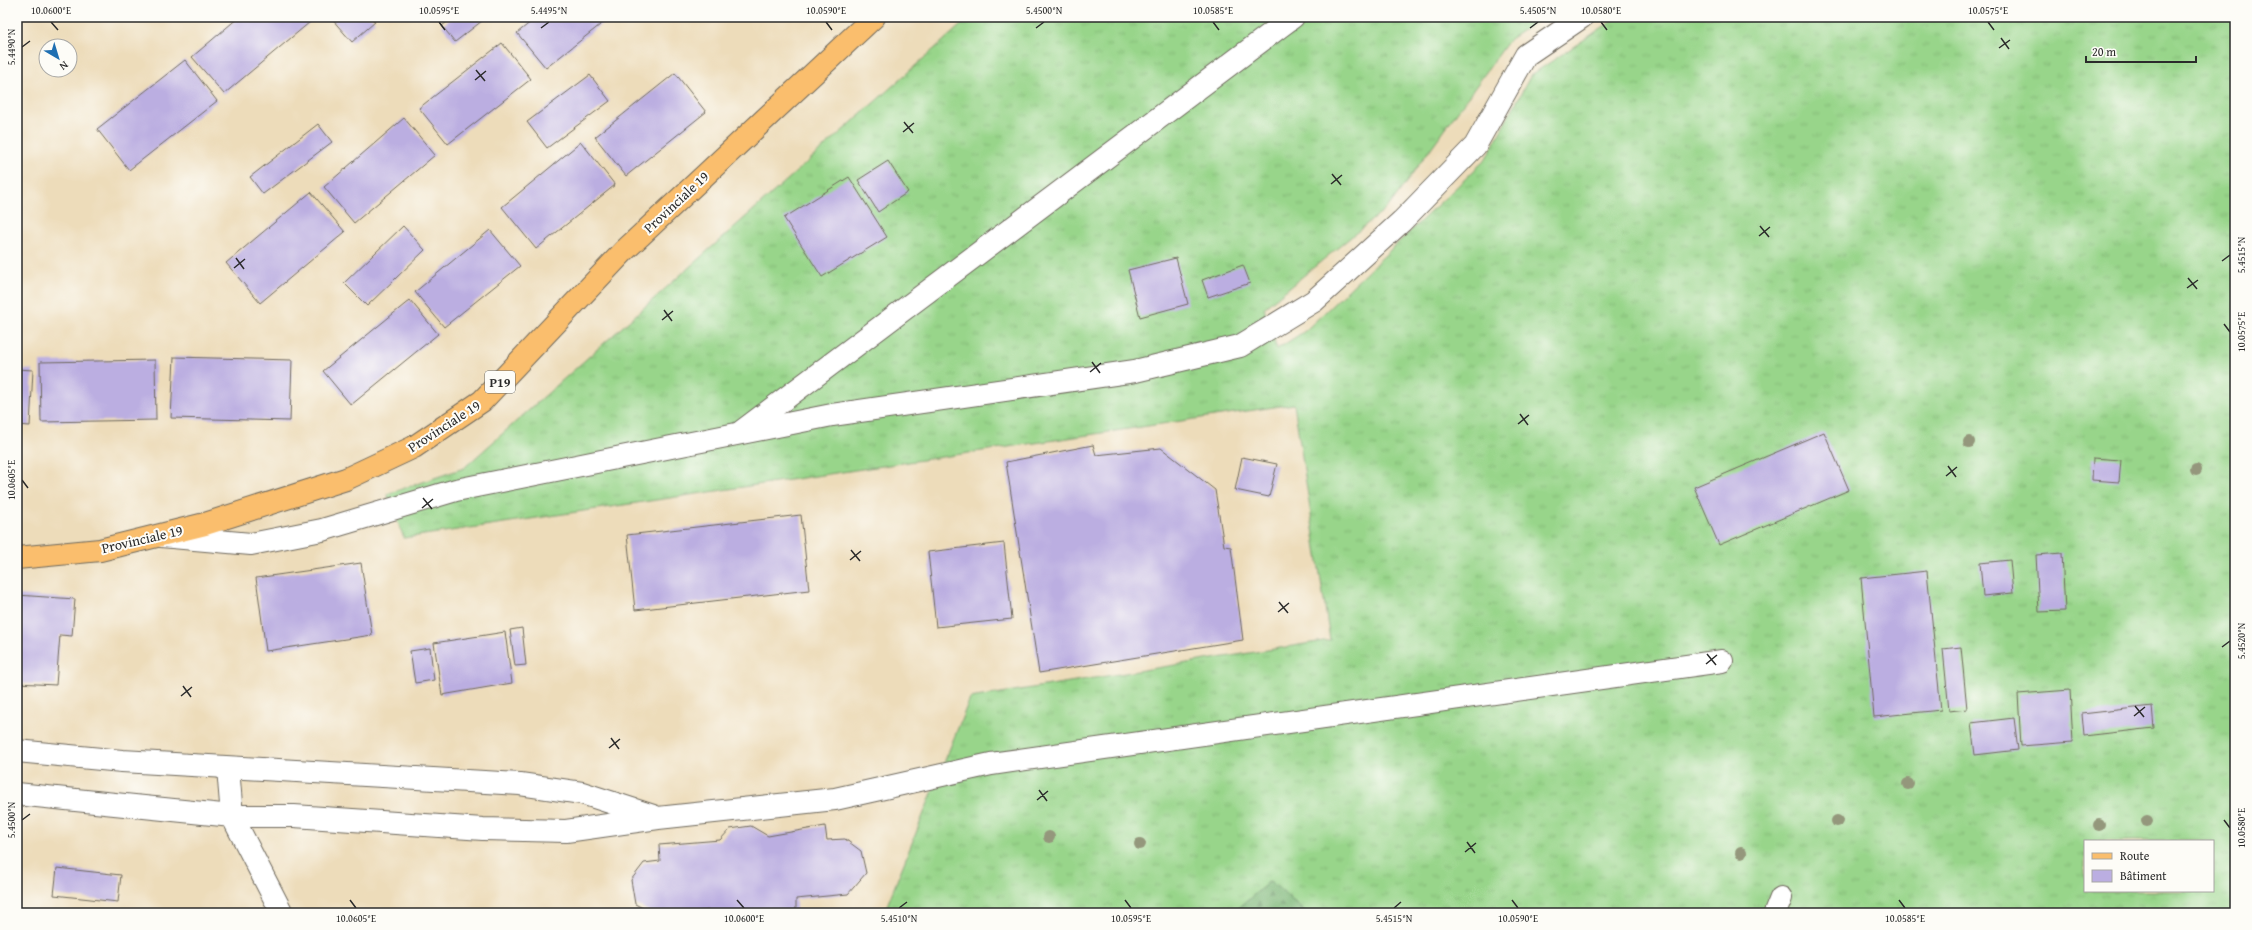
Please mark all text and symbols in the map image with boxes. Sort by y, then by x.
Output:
text: 10.0600°E [31,3,71,18]
text: 10.0595°E [419,3,459,18]
text: 5.4495°N [531,3,568,18]
text: 10.0590°E [806,3,846,18]
text: 5.4500°N [1026,3,1063,18]
text: 10.0585°E [1193,3,1233,18]
text: 5.4505°N [1520,3,1557,18]
text: 10.0580°E [1581,3,1621,18]
text: 10.0575°E [1968,3,2008,18]
text: 5.4490°N [4,28,19,65]
north arrow [38,38,78,78]
scale bar [2086,38,2196,64]
text: 20 m [2092,43,2116,60]
text: N [56,57,72,75]
street label: Provinciale 19 [639,166,713,237]
text: 5.4515°N [2234,236,2249,273]
text: 10.0575°E [2234,312,2249,352]
road number: P19 [485,371,515,393]
street label: Provinciale 19 [404,395,484,457]
text: 10.0605°E [4,460,19,500]
street label: Provinciale 19 [100,520,185,558]
text: 5.4520°N [2234,622,2249,659]
text: 5.4500°N [4,801,19,838]
text: 10.0580°E [2234,808,2249,848]
legend [2084,840,2214,892]
text: Route [2120,847,2150,864]
text: Bâtiment [2120,867,2167,884]
text: 10.0605°E [336,911,376,926]
text: 10.0600°E [724,911,764,926]
text: 5.4510°N [881,911,918,926]
text: 10.0595°E [1111,911,1151,926]
text: 5.4515°N [1376,911,1413,926]
text: 10.0590°E [1498,911,1538,926]
text: 10.0585°E [1885,911,1925,926]

